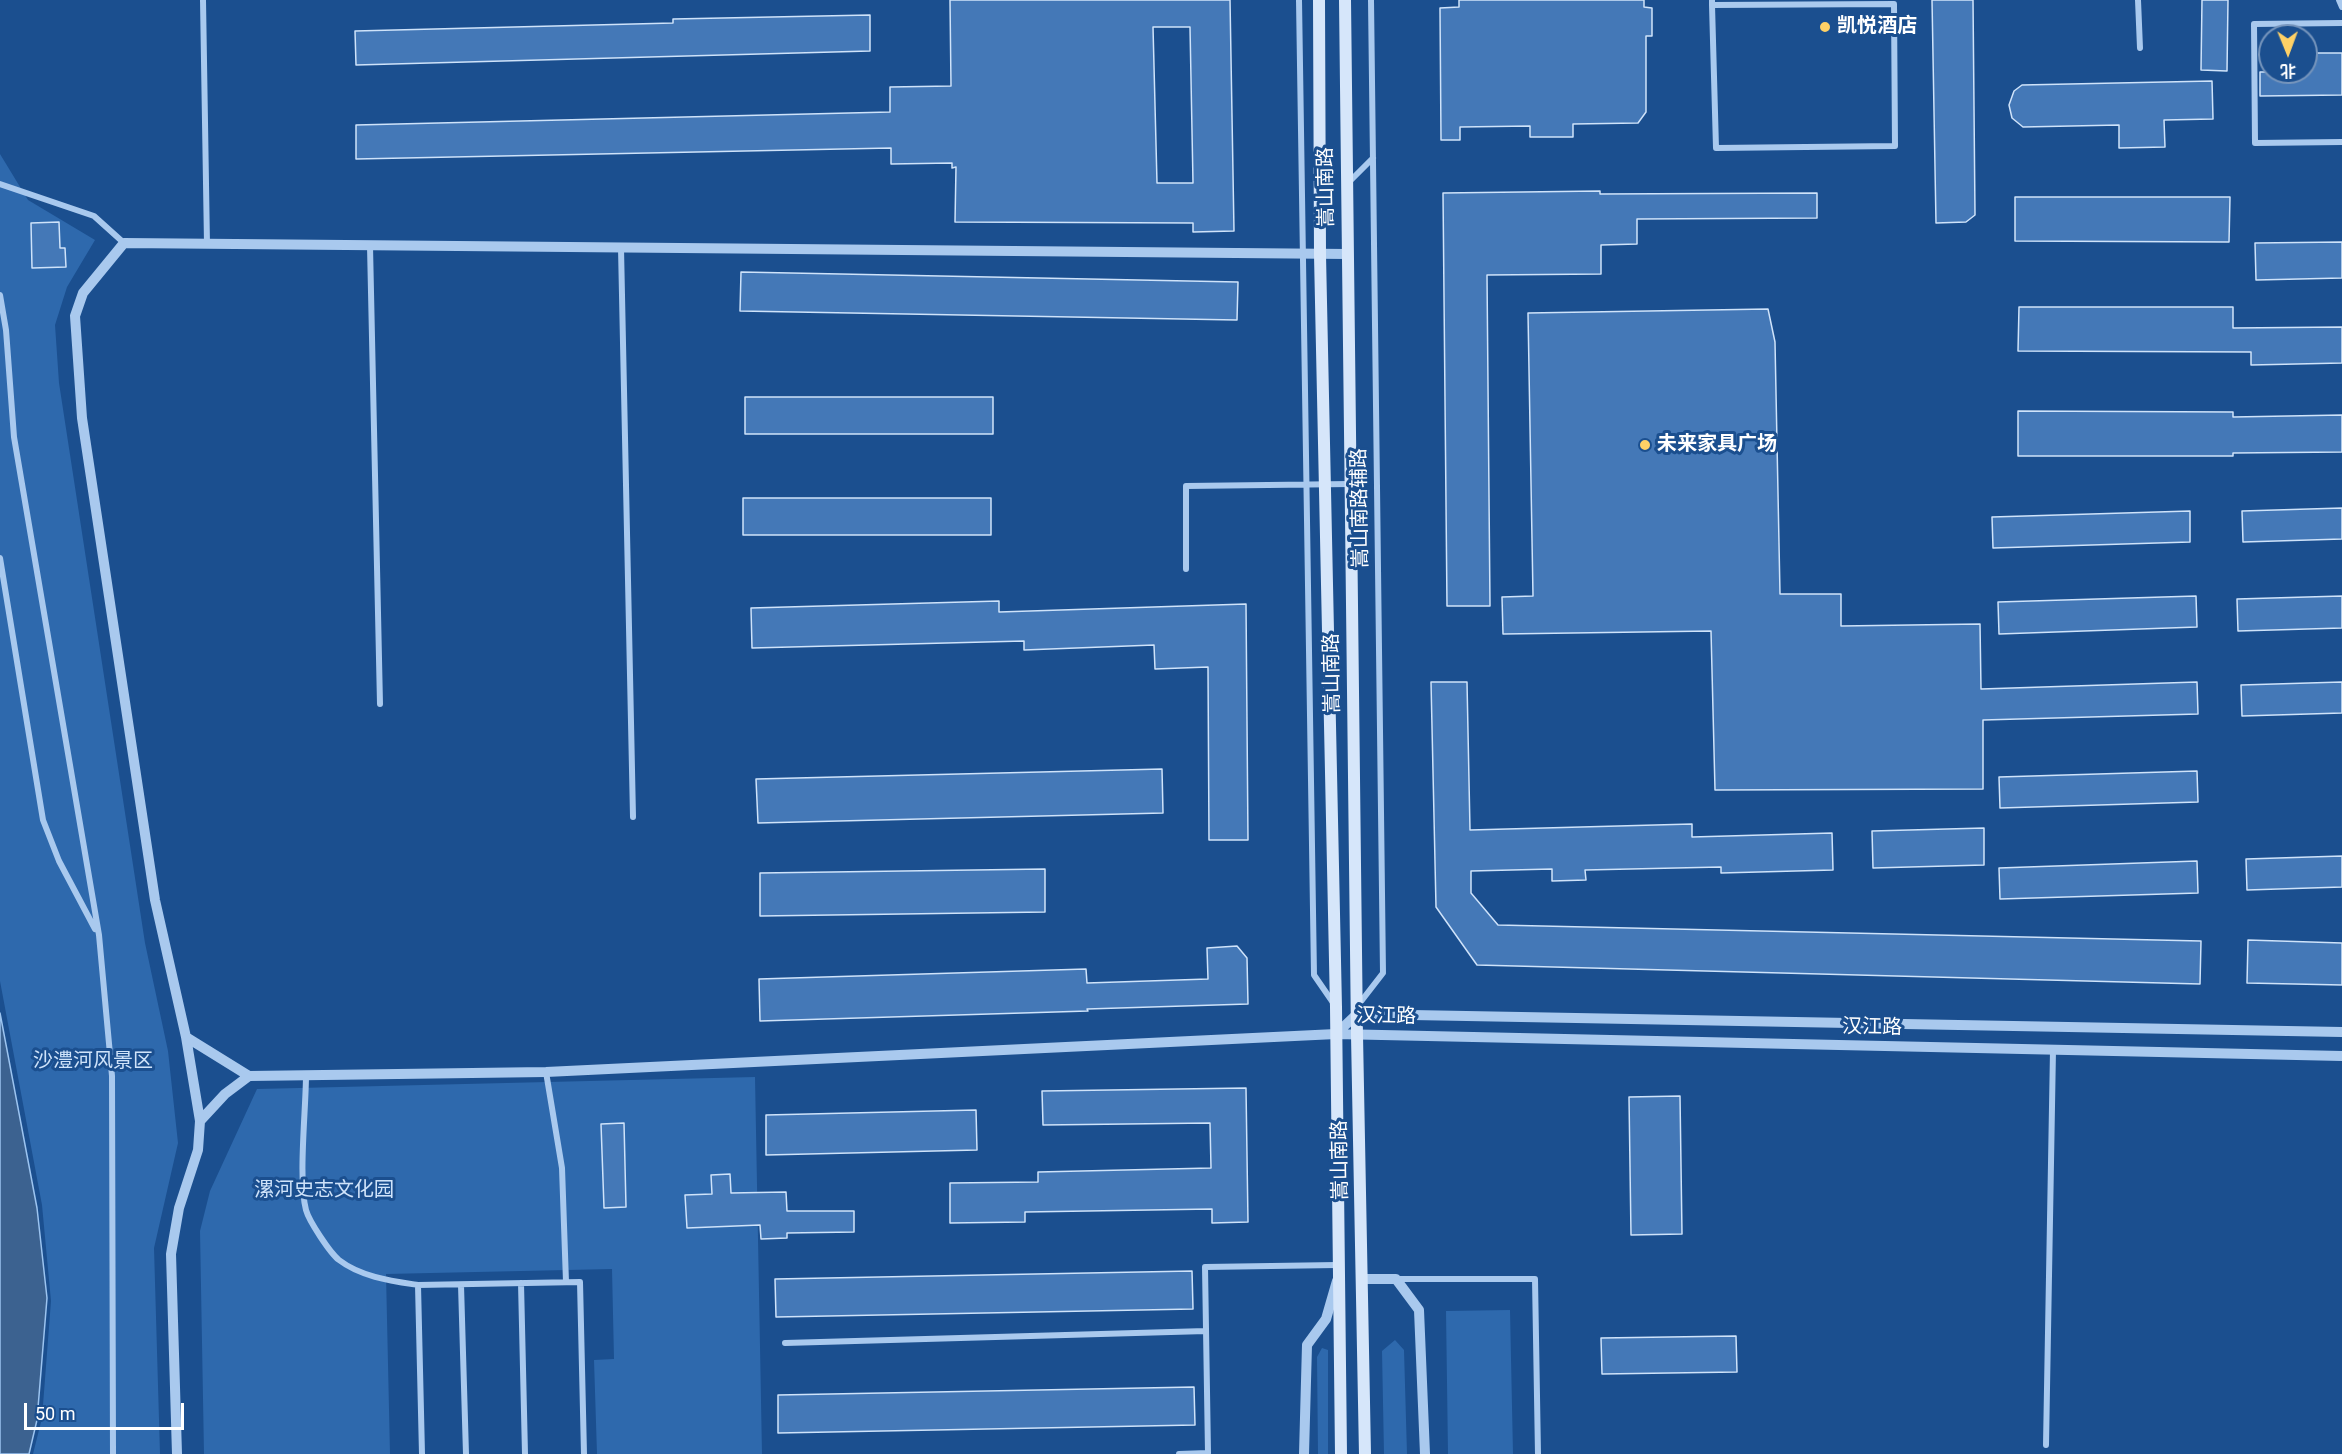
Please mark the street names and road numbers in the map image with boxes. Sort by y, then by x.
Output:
street label: 嵩山南路 [1314,147,1340,227]
street label: 嵩山南路辅路 [1348,448,1374,568]
street label: 嵩山南路 [1320,633,1346,713]
street label: 汉江路 [1356,1004,1416,1030]
street label: 汉江路 [1842,1015,1902,1041]
street label: 嵩山南路 [1328,1120,1354,1200]

